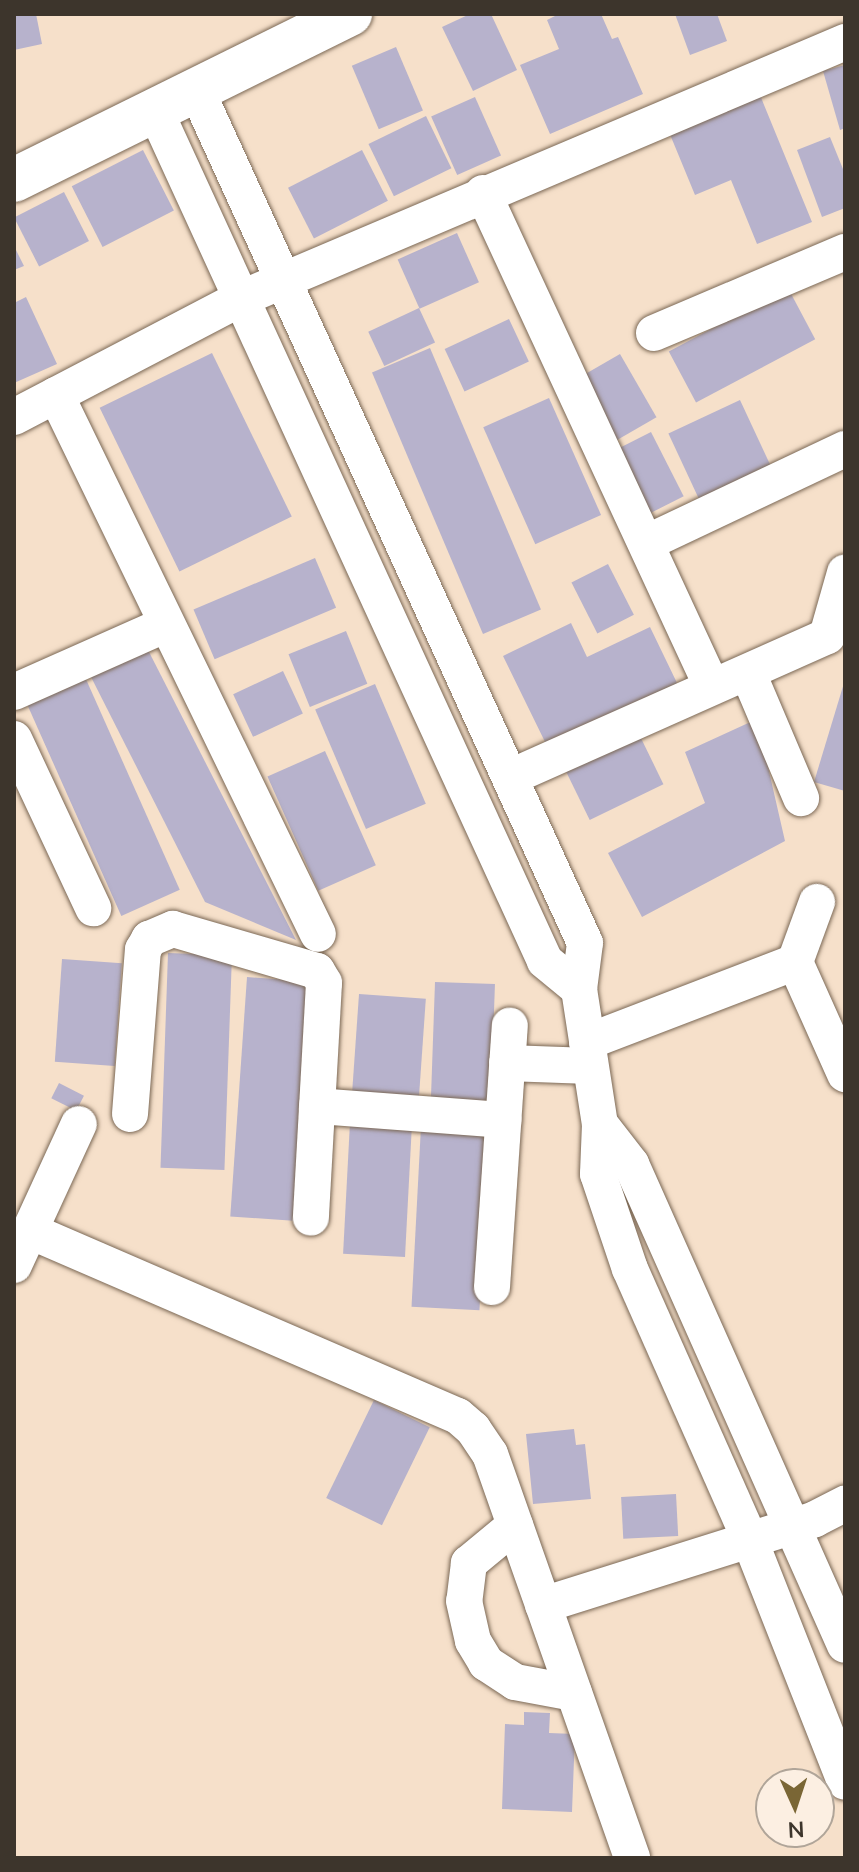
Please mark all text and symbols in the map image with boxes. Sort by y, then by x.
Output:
north arrow [755,1768,835,1848]
text: N [787,1816,805,1844]

